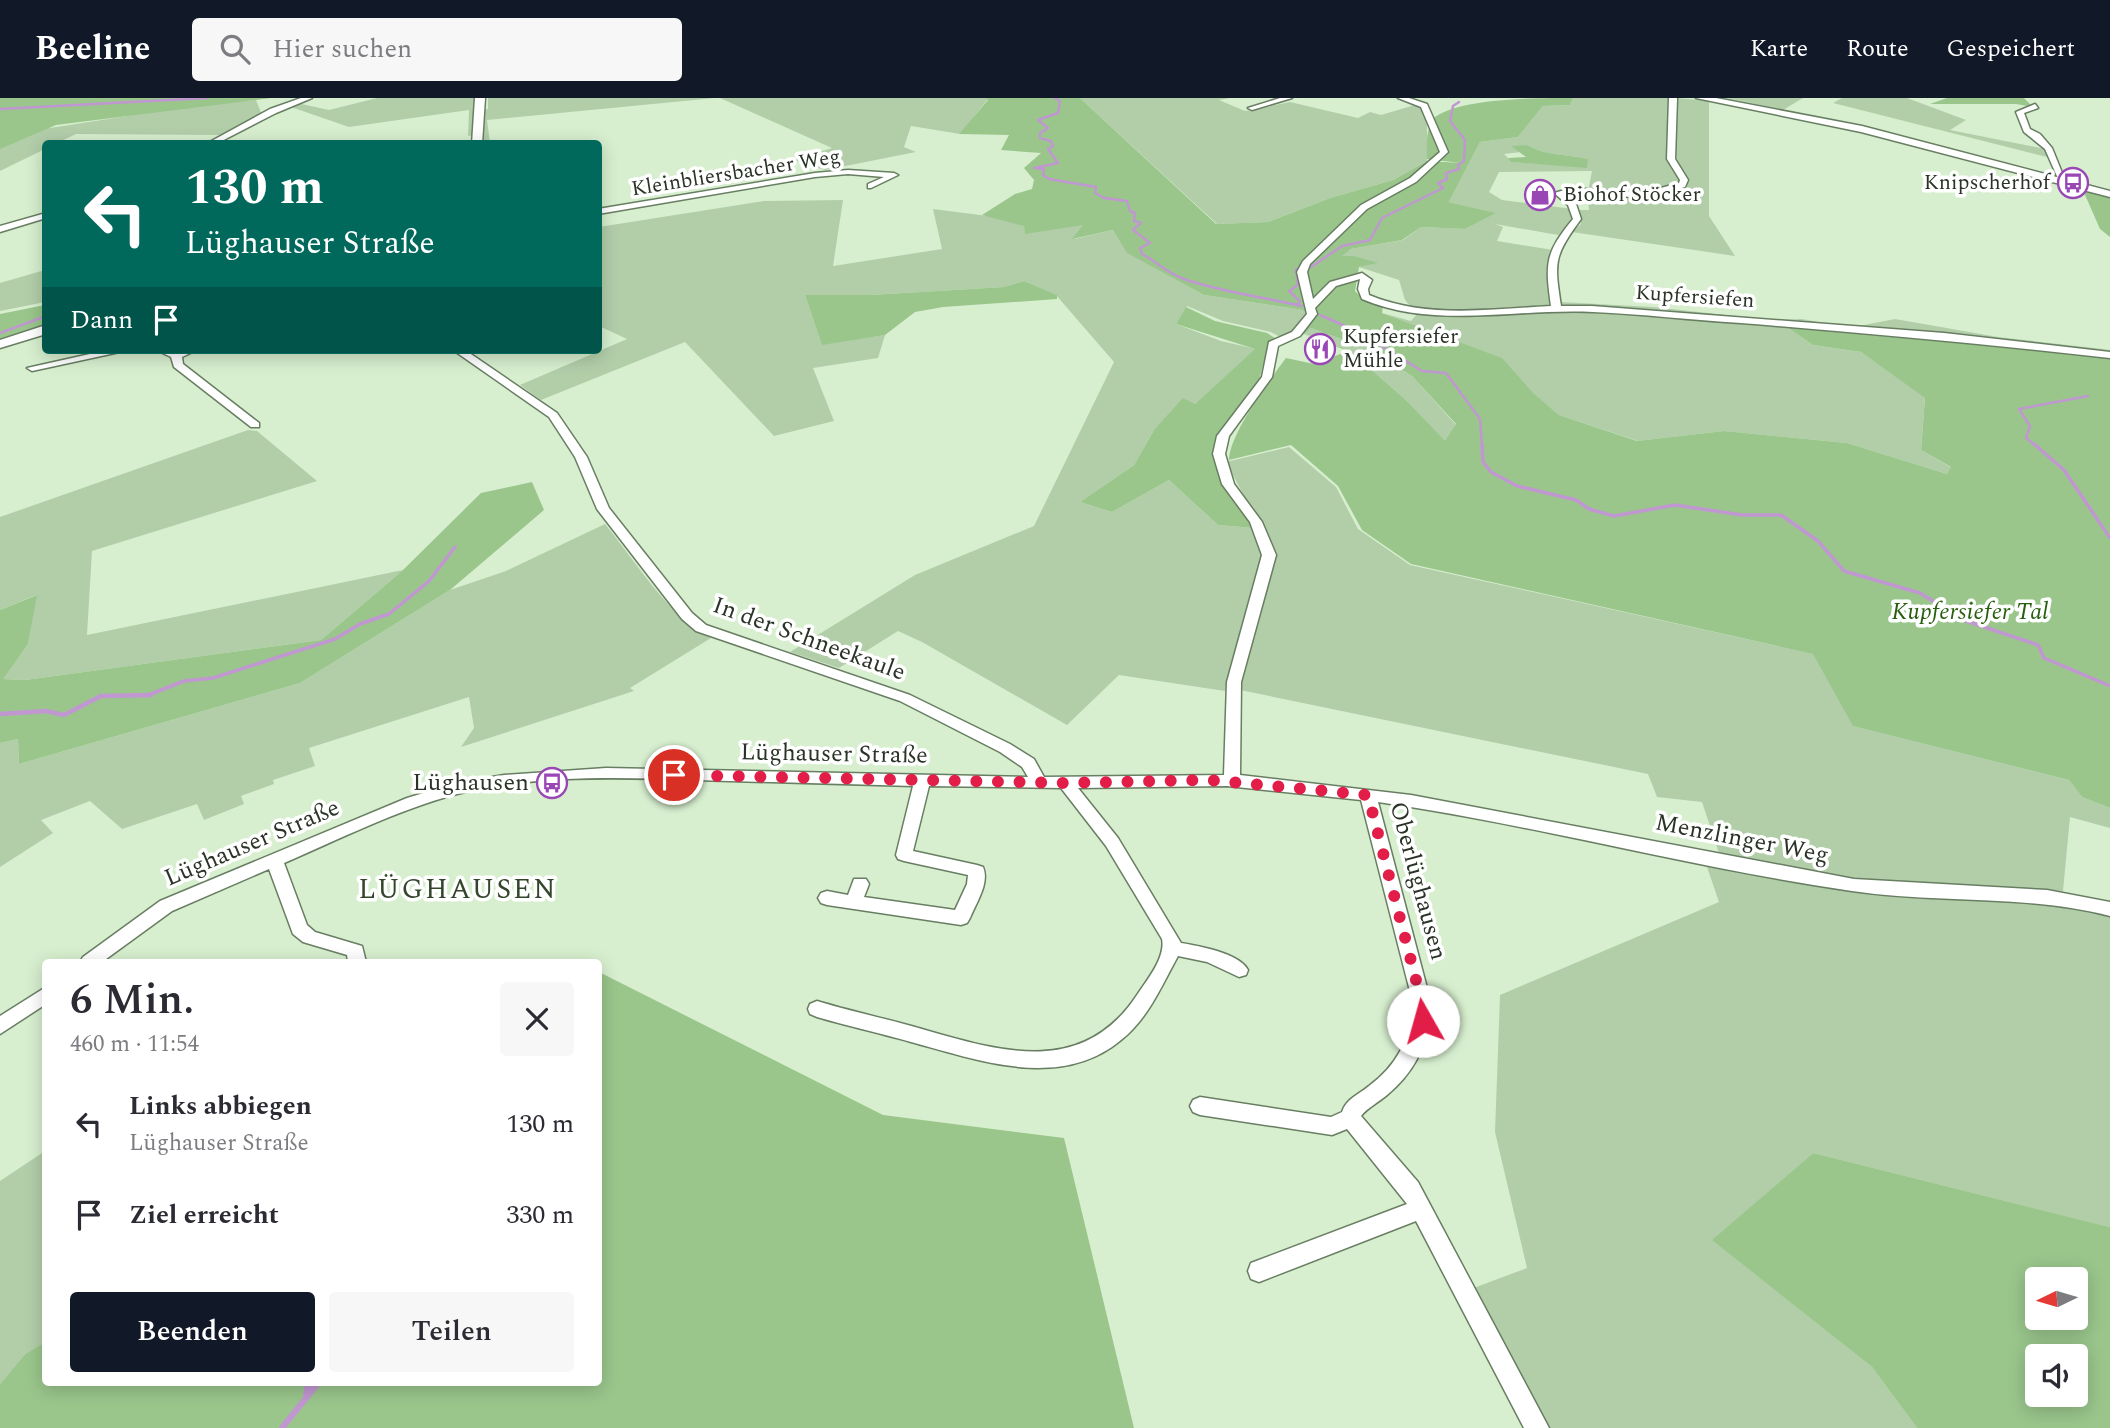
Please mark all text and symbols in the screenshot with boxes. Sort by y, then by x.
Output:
search box [192,18,682,81]
text: Beeline [35,24,150,74]
text: Hier suchen [272,29,412,69]
icon: search [216,30,254,68]
text: Karte [1750,31,1808,67]
text: Route [1846,31,1909,67]
text: Gespeichert [1947,31,2075,67]
street label: Kleinbliersbacher Weg [629,141,843,205]
text: 130 m [185,151,324,226]
bus stop icon: Knipscherhof [2056,166,2090,200]
place label: Knipscherhof [1924,167,2052,199]
icon: left [70,168,161,259]
shop icon: Biohof Stöcker [1523,178,1557,212]
place label: Biohof Stöcker [1563,179,1701,211]
text: Lüghauser Straße [185,219,435,268]
street label: Kupfersiefen [1634,277,1756,317]
text: Dann [70,300,133,340]
icon: arrive [147,301,185,339]
place label: Kupfersiefer Mühle [1343,321,1458,377]
restaurant icon: Kupfersiefer Mühle [1303,332,1337,366]
street label: In der Schneekaule [708,587,910,691]
park label: Kupfersiefer Tal [1892,594,2048,630]
street label: Lüghauser Straße [740,734,928,774]
pin [644,745,704,805]
icon: arrive [655,756,693,794]
place label: Lüghausen [413,765,529,801]
bus stop icon: Lüghausen [535,766,569,800]
street label: Lüghauser Straße [159,790,345,896]
street label: Oberlüghausen [1380,798,1456,964]
street label: Menzlinger Weg [1652,805,1832,873]
district label: LÜGHAUSEN [358,868,558,911]
text: 6 Min. [70,969,194,1032]
button: close [500,982,574,1056]
position arrow [1386,984,1460,1058]
text: 460 m · 11:54 [70,1027,199,1062]
text: Links abbiegen [129,1086,312,1126]
text: 130 m [506,1104,574,1144]
icon: left [70,1105,108,1143]
text: Lüghauser Straße [129,1126,309,1161]
text: Ziel erreicht [129,1195,279,1235]
text: 330 m [506,1195,574,1235]
icon: arrive [70,1196,108,1234]
north arrow [2025,1267,2088,1330]
map controls [2025,1267,2088,1407]
button: Beenden [70,1292,315,1372]
button: Teilen [329,1292,574,1372]
button: sound [2025,1344,2088,1407]

